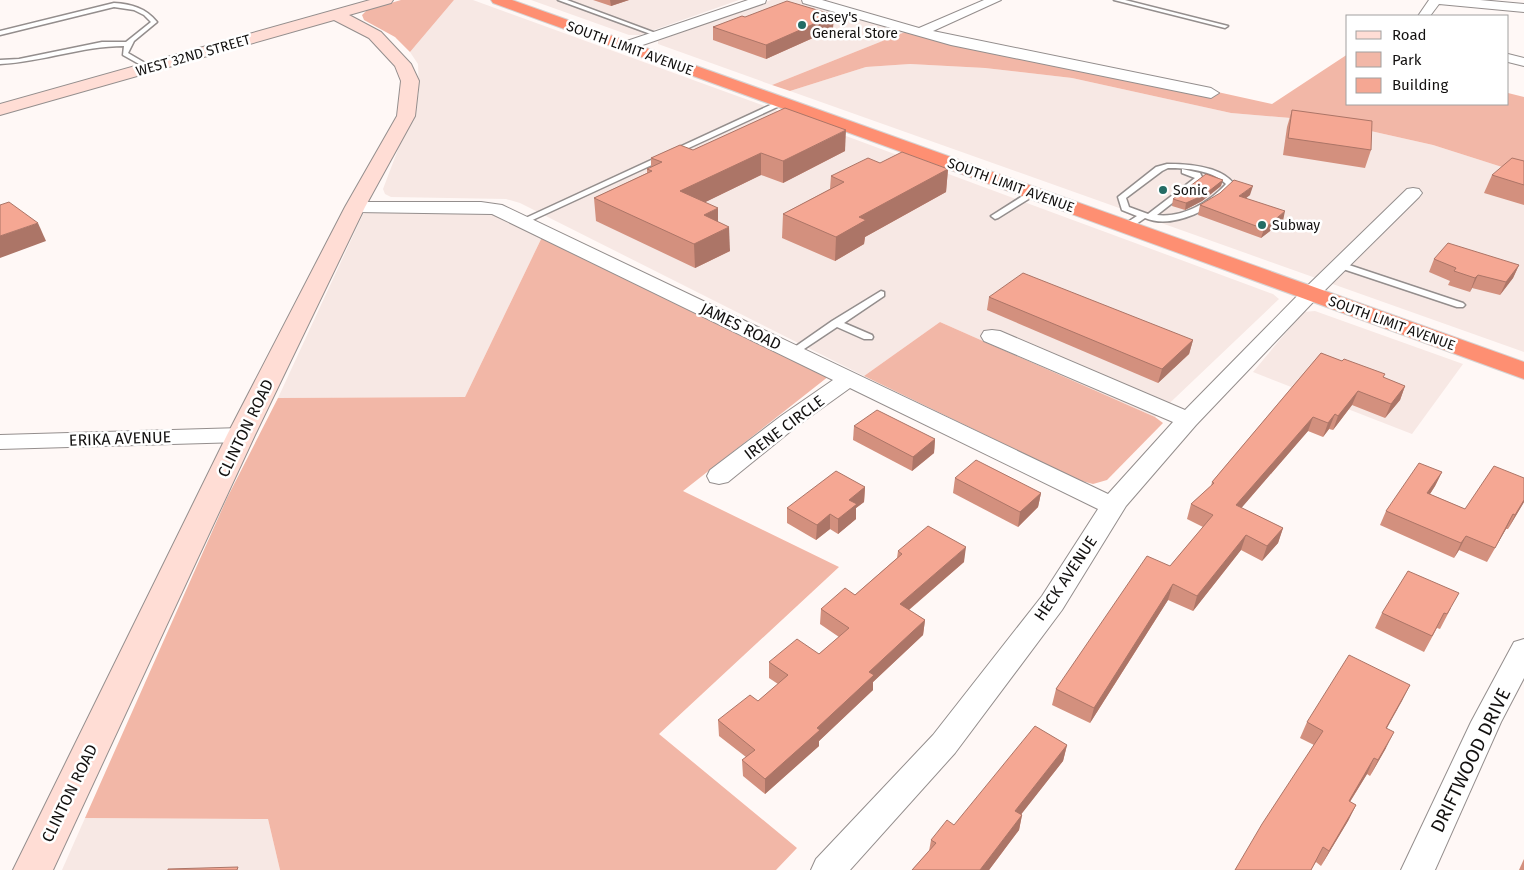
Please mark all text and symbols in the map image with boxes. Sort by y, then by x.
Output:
place label: Casey's General Store [812,9,898,42]
legend [1346,15,1509,105]
street label: SOUTH LIMIT AVENUE [564,18,695,79]
marker: Casey's General Store [796,19,808,31]
text: Road [1392,26,1427,44]
street label: WEST 32ND STREET [134,31,253,80]
text: Park [1392,51,1422,69]
text: Building [1392,76,1448,94]
street label: SOUTH LIMIT AVENUE [945,155,1076,216]
place label: Sonic [1173,182,1208,199]
marker: Sonic [1157,184,1169,196]
place label: Subway [1272,217,1320,234]
marker: Subway [1256,219,1268,231]
street label: SOUTH LIMIT AVENUE [1326,293,1457,354]
street label: JAMES ROAD [697,299,784,354]
street label: CLINTON ROAD [214,376,277,480]
street label: IRENE CIRCLE [740,391,828,464]
street label: ERIKA AVENUE [69,427,171,450]
street label: HECK AVENUE [1030,532,1101,624]
street label: DRIFTWOOD DRIVE [1426,684,1515,836]
street label: CLINTON ROAD [38,741,101,845]

